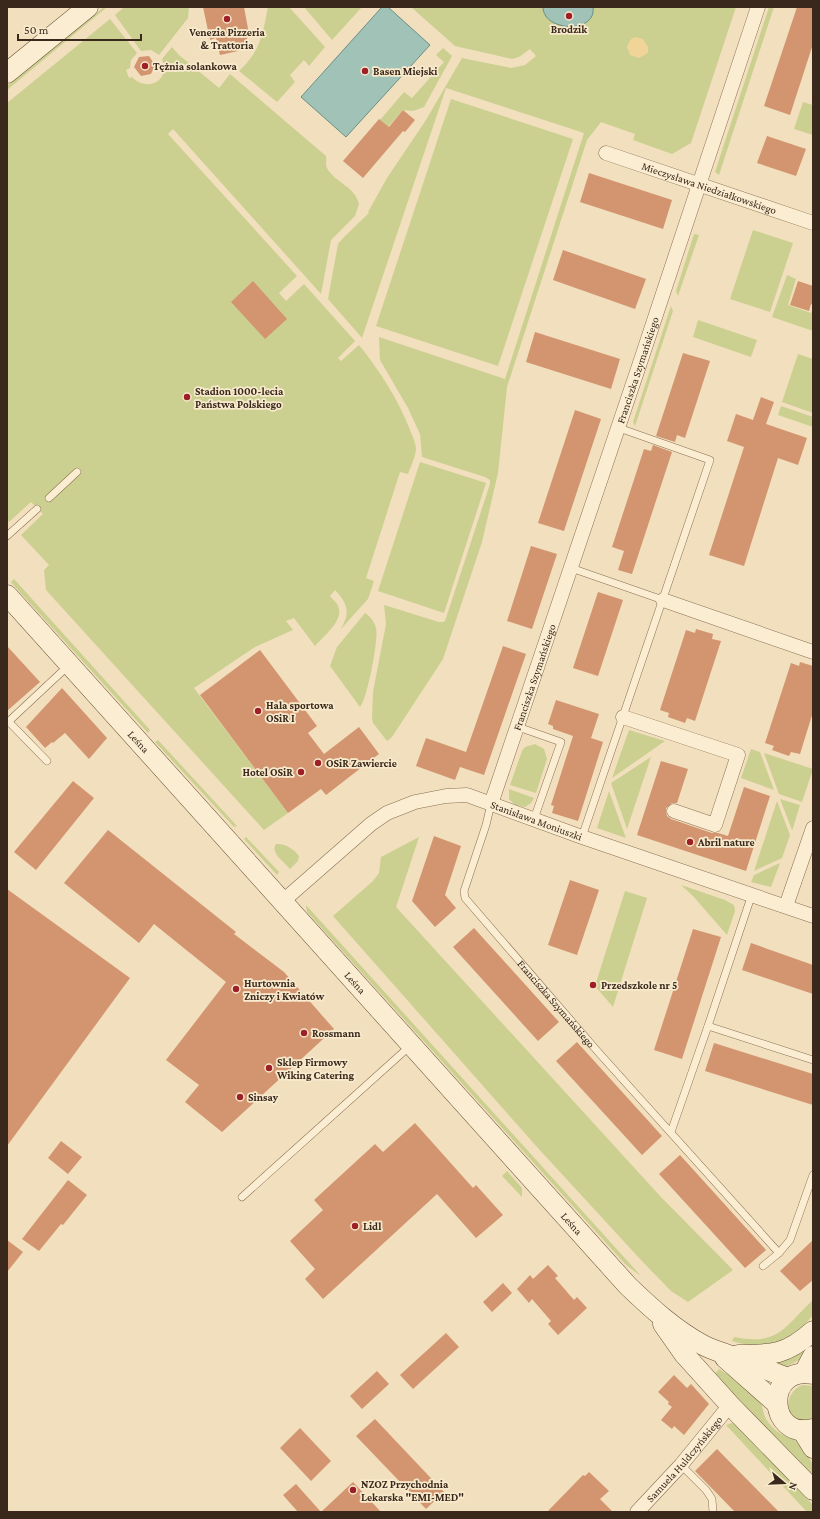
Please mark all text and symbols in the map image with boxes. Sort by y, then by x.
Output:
marker: Brodzik [564,11,574,21]
marker: Venezia Pizzeria & Trattoria [222,14,232,24]
scale bar [18,16,141,42]
text: 50 m [24,23,49,37]
place label: Brodzik [551,23,588,35]
place label: Venezia Pizzeria & Trattoria [188,26,265,51]
place label: Tężnia solankowa [153,60,237,72]
marker: Tężnia solankowa [140,61,150,71]
place label: Basen Miejski [373,65,438,78]
marker: Basen Miejski [360,66,370,76]
street label: Mieczysława Niedziałkowskiego [640,160,779,216]
street label: Franciszka Szymańskiego [614,315,661,425]
place label: Stadion 1000-lecia Państwa Polskiego [195,385,284,410]
marker: Stadion 1000-lecia Państwa Polskiego [182,392,192,402]
street label: Franciszka Szymańskiego [511,622,558,732]
place label: Hala sportowa OSiR I [266,699,334,724]
marker: Hala sportowa OSiR I [253,706,263,716]
street label: Leśna [126,728,152,755]
place label: OSiR Zawiercie [326,757,397,769]
marker: OSiR Zawiercie [313,758,323,768]
place label: Hotel OSiR [242,766,293,778]
marker: Hotel OSiR [296,767,306,777]
street label: Stanisława Moniuszki [489,798,584,843]
place label: Abril nature [697,836,755,848]
marker: Abril nature [685,837,695,847]
street label: Franciszka Szymańskiego [515,958,598,1050]
street label: Leśna [342,969,368,996]
place label: Hurtownia Zniczy i Kwiatów [244,977,324,1002]
place label: Przedszkole nr 5 [601,979,677,991]
marker: Przedszkole nr 5 [588,980,598,990]
marker: Hurtownia Zniczy i Kwiatów [231,984,241,994]
place label: Rossmann [312,1027,361,1039]
marker: Rossmann [299,1028,309,1038]
place label: Sklep Firmowy Wiking Catering [276,1056,354,1081]
marker: Sklep Firmowy Wiking Catering [264,1063,274,1073]
place label: Sinsay [248,1091,279,1103]
marker: Sinsay [235,1092,245,1102]
street label: Leśna [559,1210,585,1237]
place label: Lidl [363,1220,382,1232]
marker: Lidl [350,1221,360,1231]
street label: Samuela Huldczyńskiego [644,1413,725,1504]
north arrow [764,1463,804,1503]
place label: NZOZ Przychodnia Lekarska "EMI-MED" [361,1478,464,1503]
text: N [786,1481,800,1492]
marker: NZOZ Przychodnia Lekarska "EMI-MED" [348,1485,358,1495]

